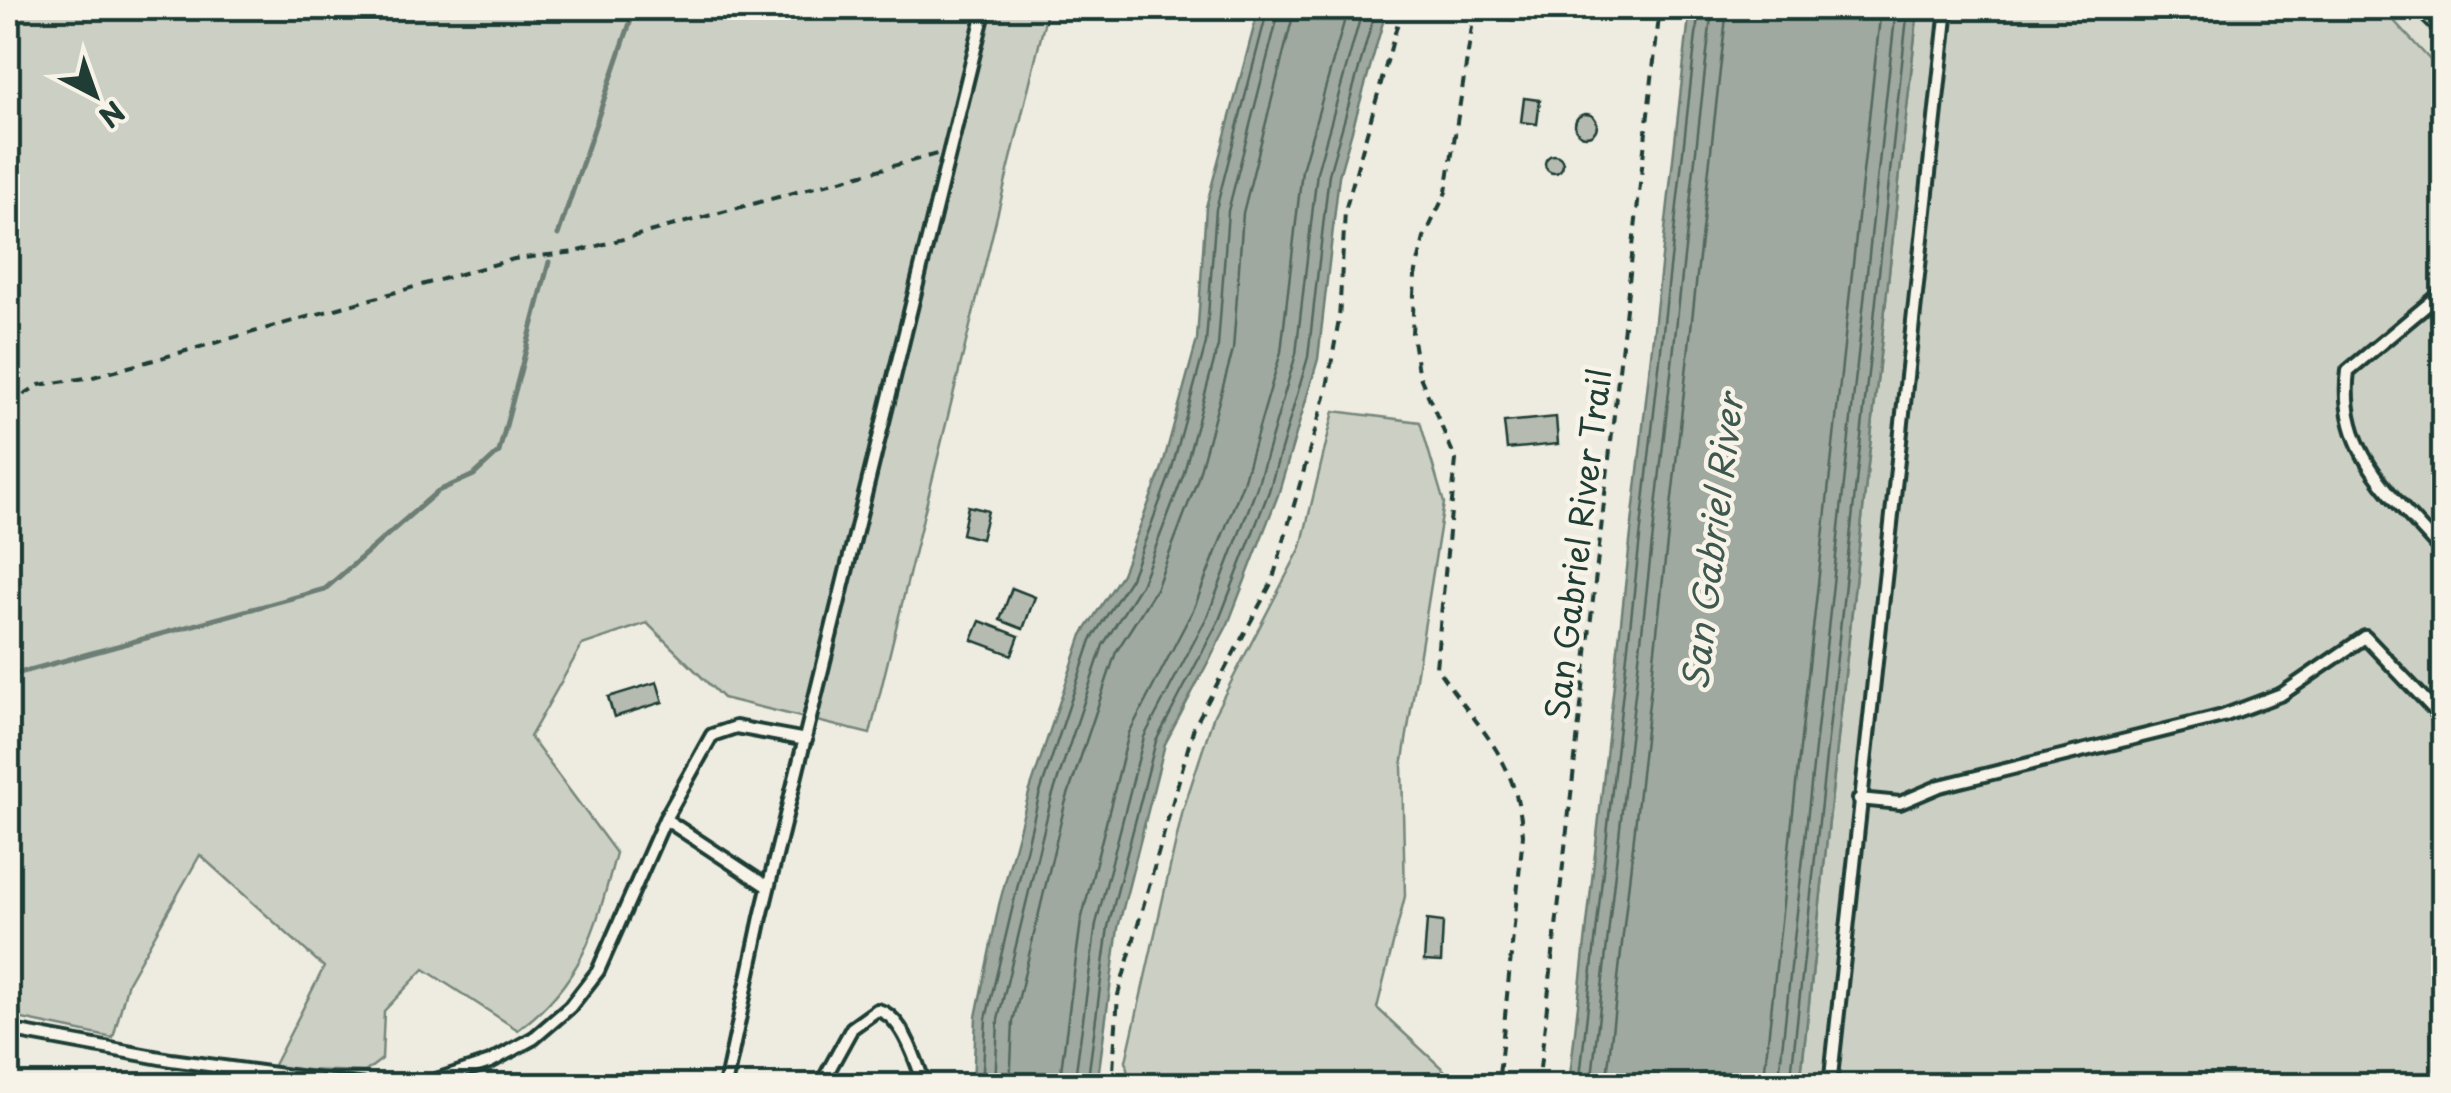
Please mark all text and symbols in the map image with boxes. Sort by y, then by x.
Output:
north arrow [45,45,145,145]
text: N [90,91,135,139]
street label: San Gabriel River Trail [1532,366,1622,722]
water label: San Gabriel River [1667,387,1756,693]

